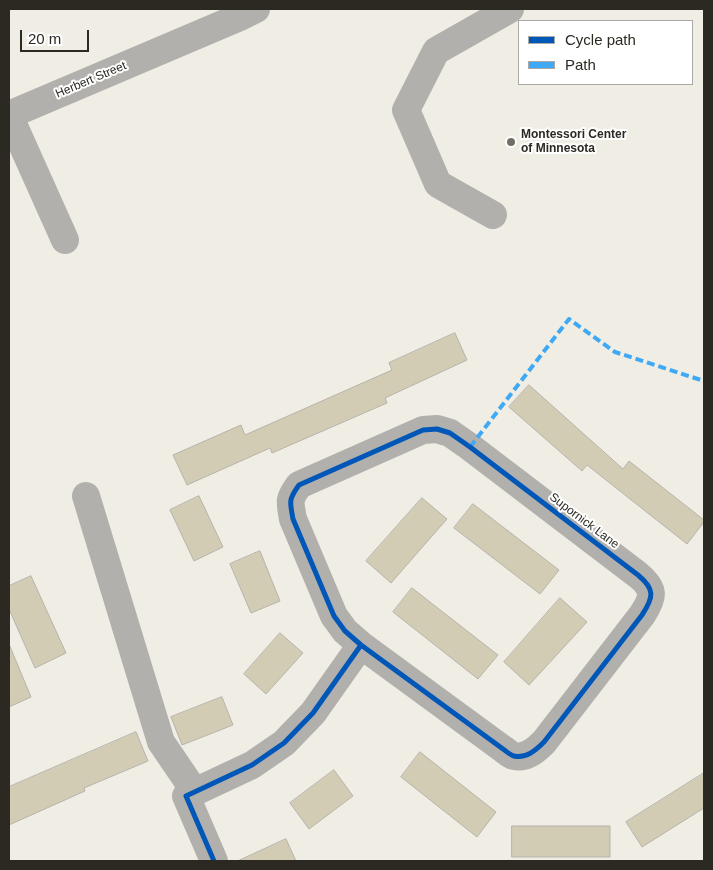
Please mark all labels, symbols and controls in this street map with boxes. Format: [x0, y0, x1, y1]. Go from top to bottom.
scale bar [22, 20, 91, 52]
legend [518, 20, 693, 85]
text: 20 m [28, 30, 61, 47]
text: Cycle path [565, 31, 636, 48]
text: Path [565, 56, 596, 73]
street label: Herbert Street [54, 59, 128, 101]
place label: Montessori Center of Minnesota [521, 128, 626, 156]
marker: Montessori Center of Minnesota [505, 136, 517, 148]
street label: Supornick Lane [546, 490, 622, 552]

